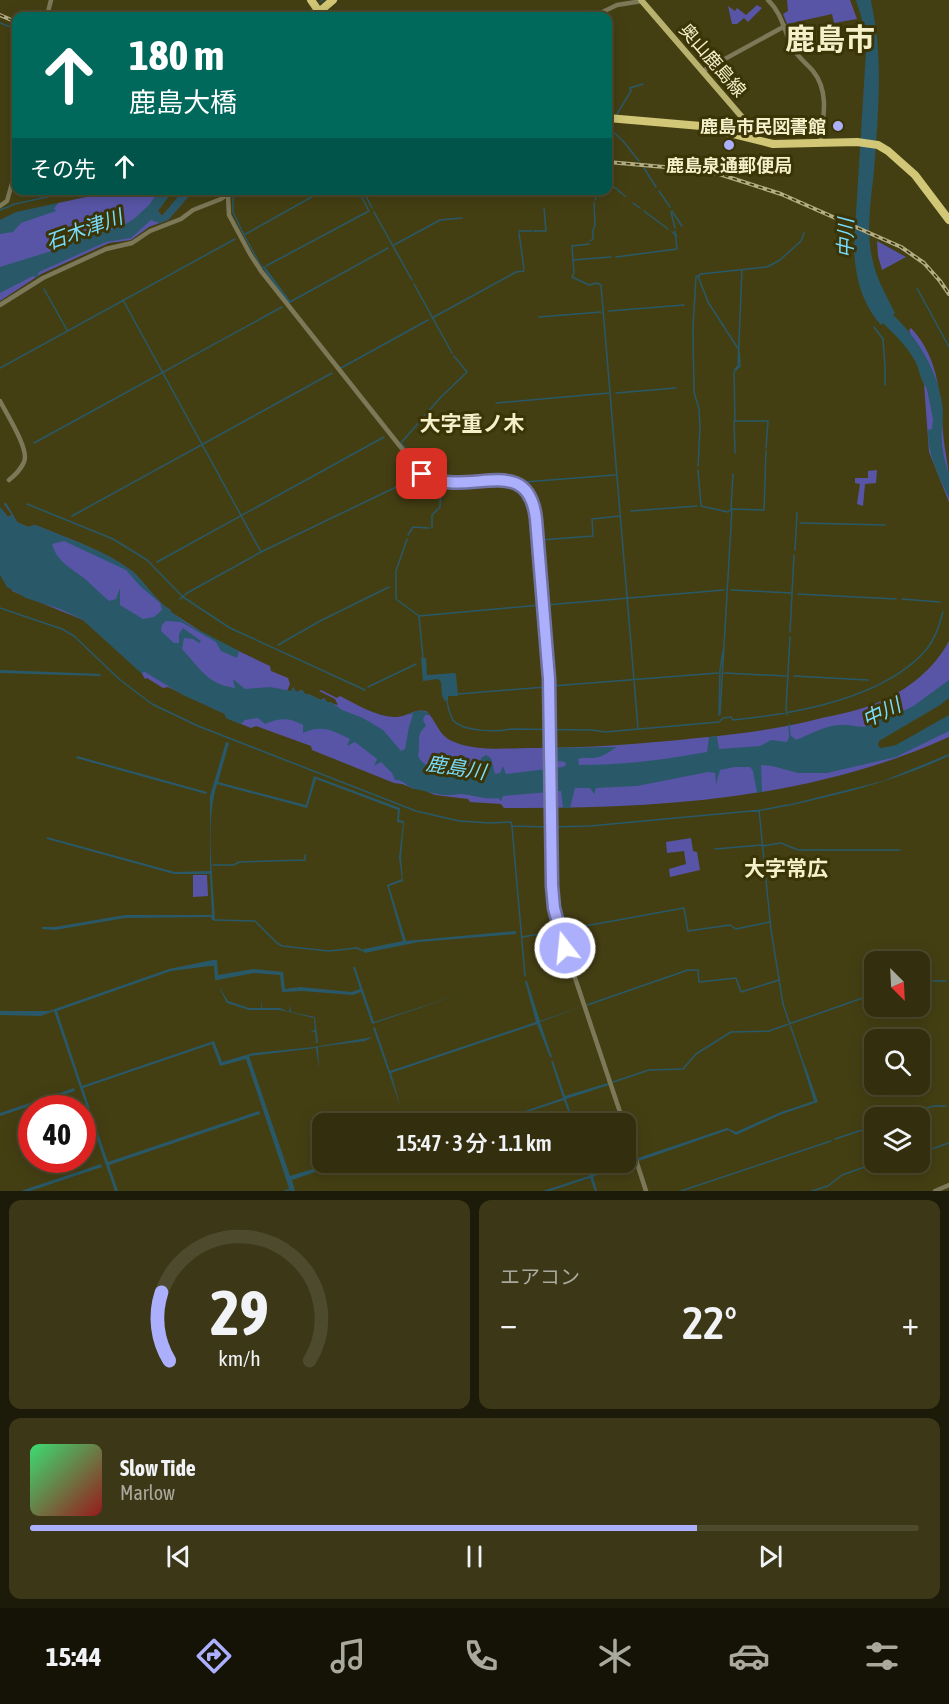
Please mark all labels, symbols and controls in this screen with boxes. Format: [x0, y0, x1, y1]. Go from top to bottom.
street label: 奥山鹿島線 [676, 19, 750, 101]
district label: 鹿島市 [785, 22, 875, 56]
text: 180 m [129, 31, 224, 79]
icon: ahead [30, 36, 108, 114]
text: 鹿島大橋 [129, 87, 237, 118]
place label: 鹿島市民図書館 [700, 116, 826, 137]
marker: 鹿島市民図書館 [831, 119, 845, 133]
marker: 鹿島泉通郵便局 [722, 138, 736, 152]
icon: ahead [108, 150, 141, 183]
place label: 鹿島泉通郵便局 [666, 155, 792, 176]
text: その先 [30, 156, 96, 182]
water label: 石木津川 [42, 204, 127, 253]
water label: 中川 [833, 216, 857, 258]
district label: 大字重ノ木 [420, 411, 525, 435]
pin [396, 448, 447, 499]
icon: arrive [405, 457, 438, 490]
water label: 中川 [858, 692, 906, 731]
water label: 鹿島川 [425, 751, 489, 783]
district label: 大字常広 [744, 856, 828, 880]
position arrow [533, 916, 597, 980]
north arrow [864, 951, 930, 1017]
map controls [864, 951, 930, 1173]
button: search [864, 1029, 930, 1095]
speed limit sign: 40 [18, 1095, 96, 1173]
button: layers [864, 1107, 930, 1173]
text: 15:47 · 3 分 · 1.1 km [396, 1130, 552, 1156]
text: エアコン [500, 1265, 580, 1288]
text: 29 [210, 1277, 269, 1348]
text: 22° [682, 1297, 737, 1349]
text: − [500, 1304, 517, 1342]
text: + [902, 1304, 919, 1342]
text: km/h [218, 1347, 261, 1372]
text: Slow Tide [120, 1455, 196, 1481]
text: Marlow [120, 1481, 175, 1504]
icon: previous [162, 1540, 195, 1573]
icon: pause [458, 1540, 491, 1573]
icon: next [754, 1540, 787, 1573]
icon: directions [193, 1635, 235, 1677]
icon: music [327, 1635, 369, 1677]
icon: phone [460, 1635, 502, 1677]
icon: climate [594, 1635, 636, 1677]
icon: car [728, 1635, 770, 1677]
icon: filters [861, 1635, 903, 1677]
text: 15:44 [46, 1641, 101, 1672]

